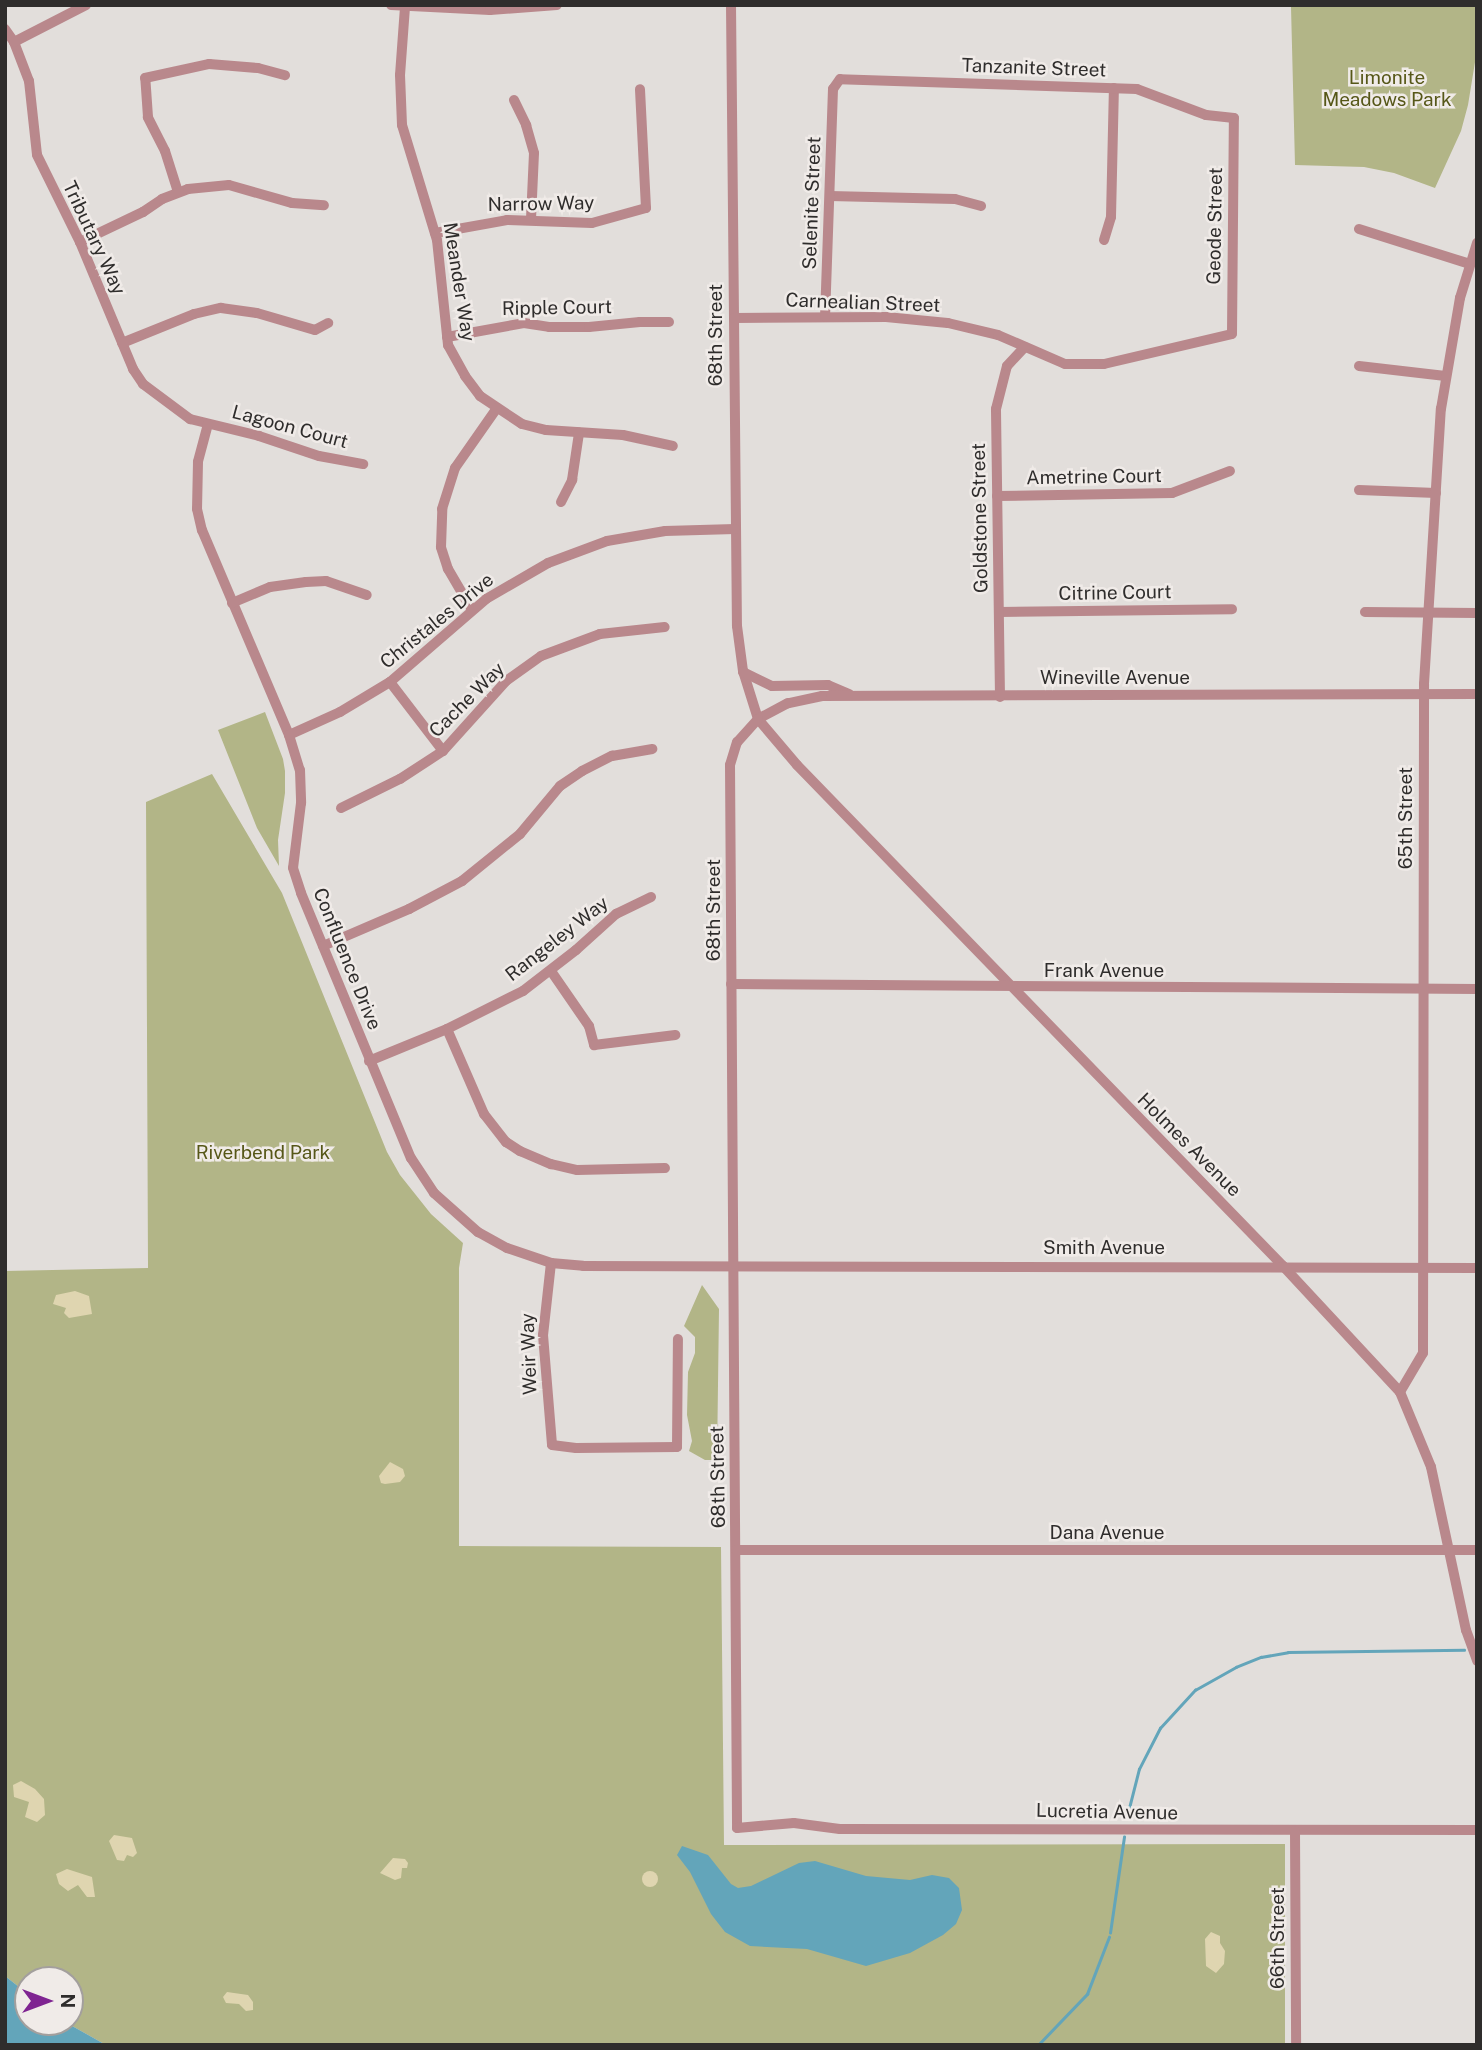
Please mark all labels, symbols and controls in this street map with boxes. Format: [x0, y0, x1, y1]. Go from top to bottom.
street label: Tanzanite Street [961, 54, 1107, 82]
park label: Limonite Meadows Park [1322, 67, 1452, 111]
street label: Selenite Street [798, 136, 826, 270]
street label: Geode Street [1203, 167, 1227, 285]
street label: Tributary Way [58, 177, 130, 299]
street label: Narrow Way [487, 192, 595, 216]
street label: Meander Way [438, 221, 480, 343]
street label: 68th Street [705, 284, 727, 386]
street label: Carnealian Street [785, 289, 941, 317]
street label: Ripple Court [502, 296, 612, 320]
street label: Lagoon Court [229, 401, 351, 453]
street label: Goldstone Street [967, 443, 993, 593]
street label: Ametrine Court [1026, 464, 1162, 490]
street label: Christales Drive [376, 568, 498, 674]
street label: Citrine Court [1058, 581, 1172, 605]
street label: Cache Way [424, 657, 510, 743]
street label: Wineville Avenue [1040, 667, 1190, 689]
street label: 65th Street [1395, 767, 1417, 869]
street label: 68th Street [703, 859, 725, 961]
street label: Confluence Drive [308, 885, 386, 1033]
street label: Rangeley Way [501, 892, 613, 986]
street label: Frank Avenue [1044, 960, 1164, 982]
street label: Holmes Avenue [1132, 1088, 1246, 1202]
park label: Riverbend Park [196, 1142, 330, 1164]
street label: Smith Avenue [1043, 1237, 1165, 1259]
street label: Weir Way [516, 1312, 542, 1396]
street label: 68th Street [706, 1426, 730, 1528]
street label: Dana Avenue [1050, 1522, 1164, 1544]
street label: Lucretia Avenue [1036, 1799, 1178, 1825]
street label: 66th Street [1267, 1887, 1289, 1989]
north arrow [14, 1966, 84, 2036]
text: N [57, 1994, 79, 2008]

